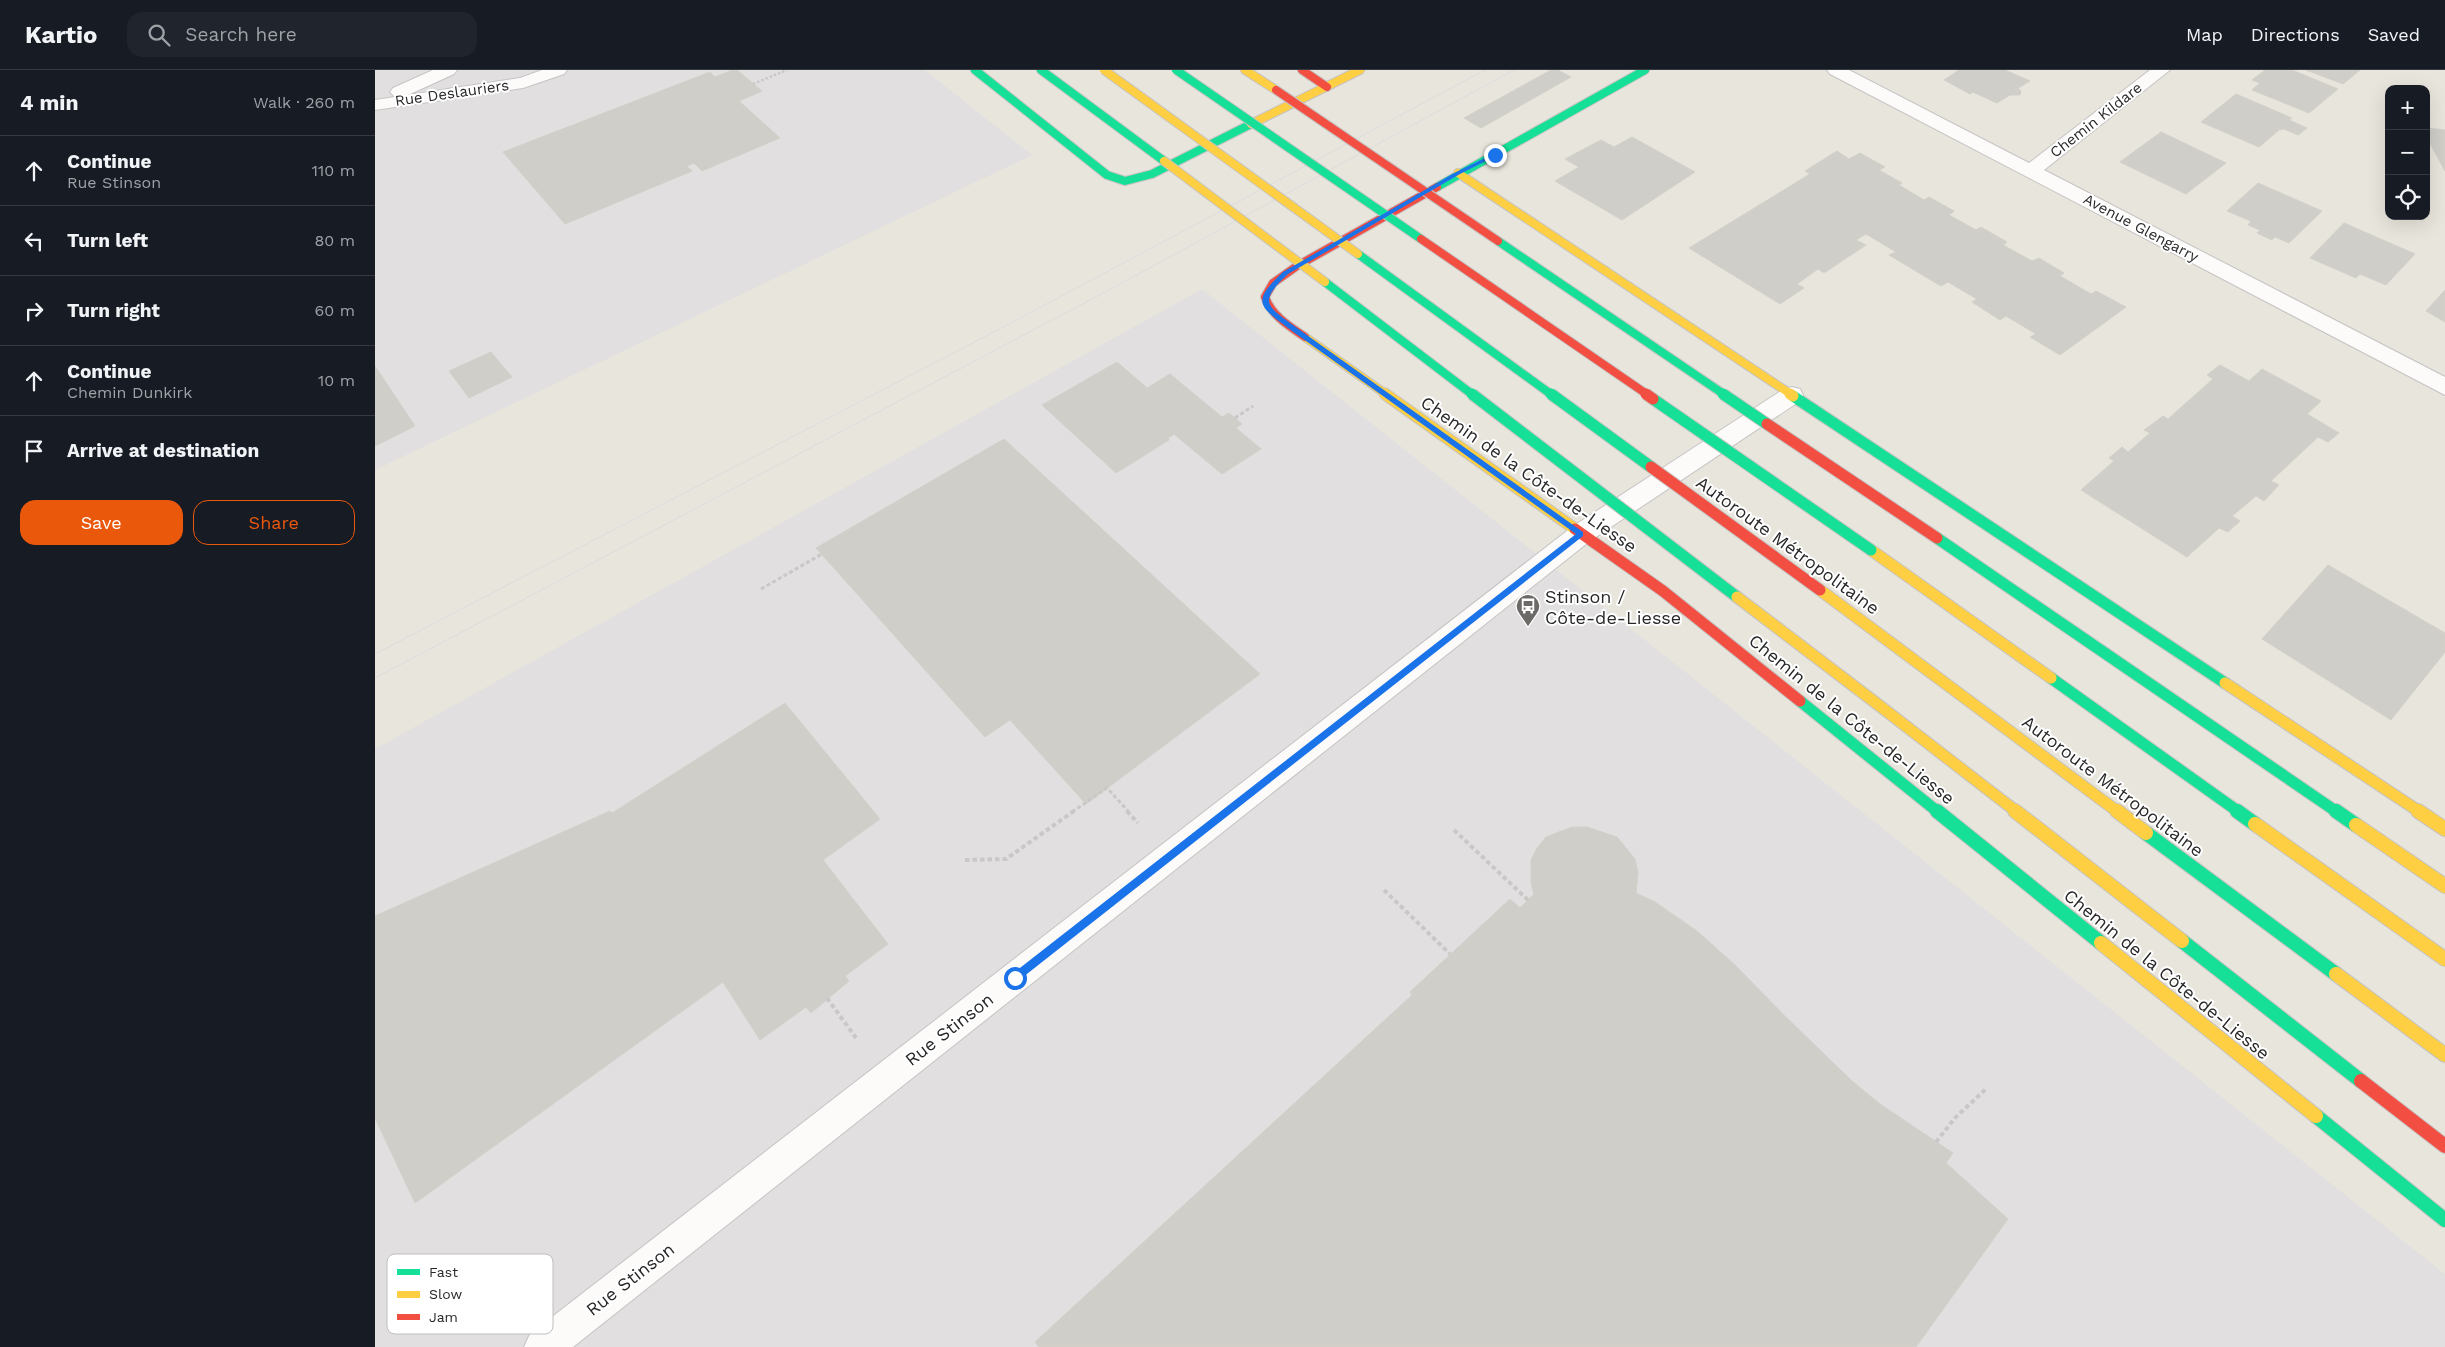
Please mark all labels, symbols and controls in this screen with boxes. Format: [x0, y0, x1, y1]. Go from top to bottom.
search box [127, 12, 477, 57]
text: Kartio [25, 21, 97, 49]
icon: search [145, 21, 173, 49]
text: Search here [185, 23, 297, 46]
text: Map [2186, 24, 2223, 45]
text: Directions [2251, 24, 2340, 45]
text: Saved [2368, 24, 2420, 45]
street label: Rue Deslauriers [394, 76, 510, 110]
street label: Chemin Kildare [2046, 78, 2146, 162]
map controls [2385, 85, 2430, 220]
button: + [2385, 85, 2430, 130]
text: 4 min [20, 90, 78, 115]
text: Walk · 260 m [253, 93, 355, 112]
button: − [2385, 130, 2430, 175]
route end [1484, 144, 1507, 167]
text: Continue [67, 150, 151, 173]
icon: ahead [20, 157, 48, 185]
text: 110 m [312, 161, 355, 180]
text: Rue Stinson [67, 173, 161, 192]
button: locate [2385, 175, 2430, 220]
street label: Avenue Glengarry [2080, 190, 2202, 266]
icon: left [20, 227, 48, 255]
text: Turn left [67, 229, 148, 252]
text: 80 m [314, 231, 355, 250]
icon: right [20, 297, 48, 325]
text: Turn right [67, 299, 160, 322]
text: 60 m [315, 301, 355, 320]
text: Continue [67, 360, 151, 383]
icon: ahead [20, 367, 48, 395]
text: 10 m [318, 371, 355, 390]
text: Chemin Dunkirk [67, 383, 192, 402]
street label: Chemin de la Côte-de-Liesse [1417, 391, 1641, 557]
icon: arrive [20, 437, 48, 465]
text: Arrive at destination [67, 439, 259, 462]
street label: Autoroute Métropolitaine [1692, 471, 1884, 619]
button: Save [20, 500, 183, 545]
button: Share [193, 500, 355, 545]
place label: Stinson / Côte-de-Liesse [1545, 586, 1681, 628]
bus stop icon: Stinson / Côte-de-Liesse [1515, 593, 1541, 627]
street label: Chemin de la Côte-de-Liesse [1745, 629, 1959, 809]
street label: Autoroute Métropolitaine [2018, 711, 2208, 861]
street label: Chemin de la Côte-de-Liesse [2060, 884, 2274, 1064]
route start [1004, 967, 1027, 990]
street label: Rue Stinson [901, 988, 997, 1070]
street label: Rue Stinson [582, 1238, 678, 1320]
legend [387, 1254, 553, 1334]
text: Fast [429, 1264, 458, 1280]
text: Slow [429, 1286, 462, 1302]
text: Jam [429, 1309, 458, 1325]

